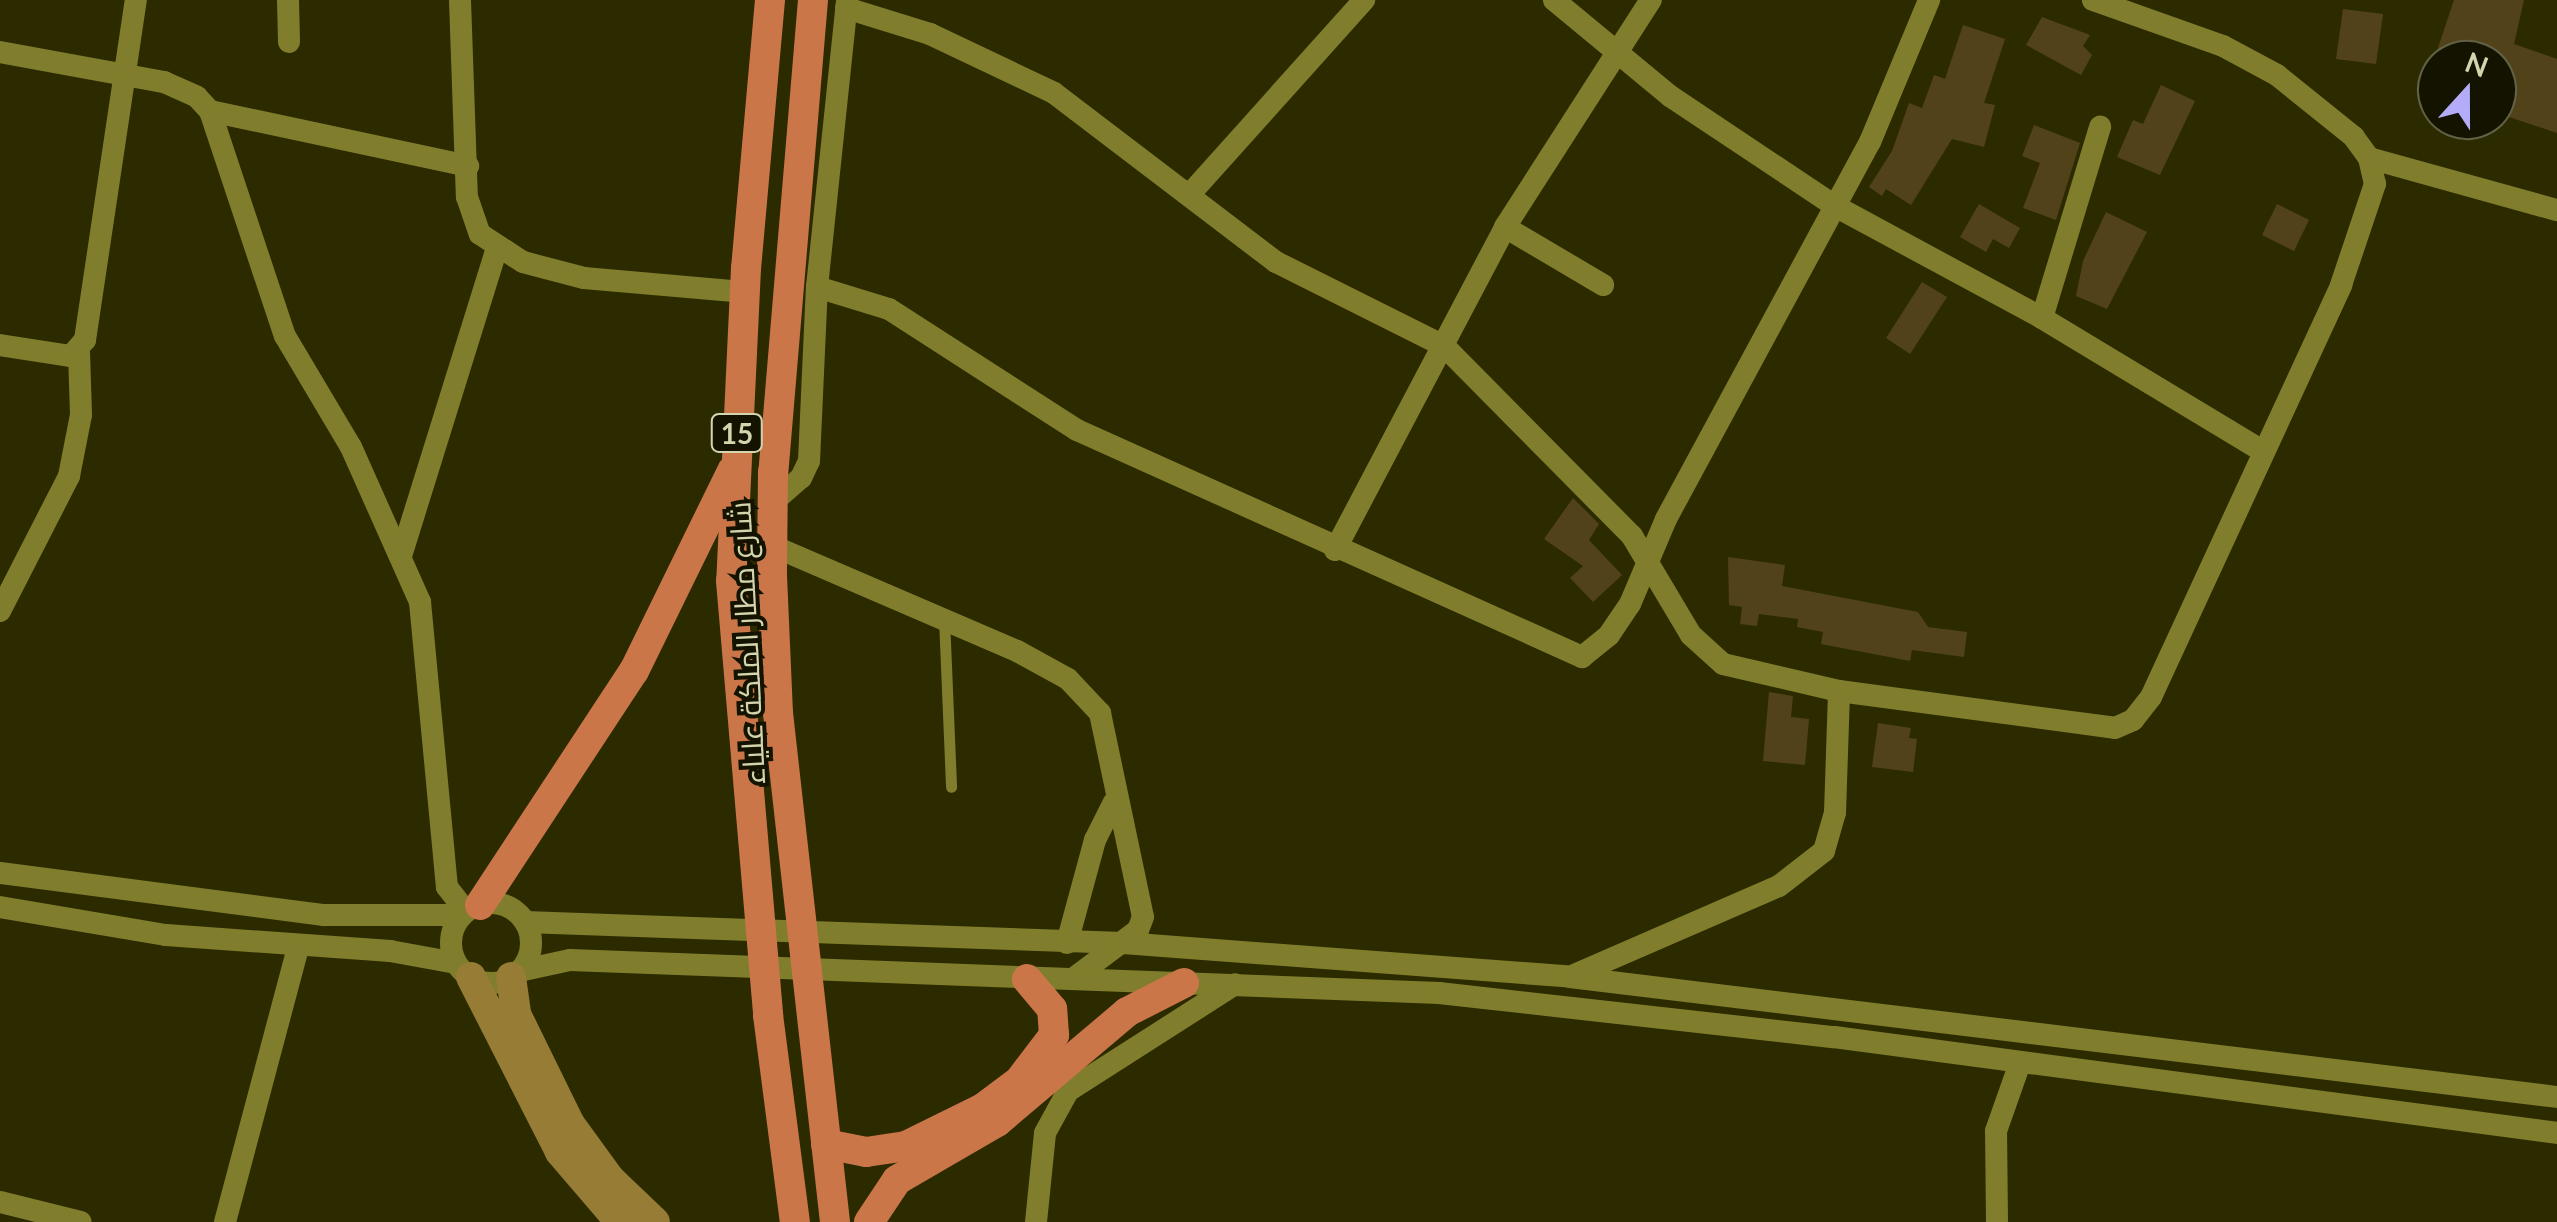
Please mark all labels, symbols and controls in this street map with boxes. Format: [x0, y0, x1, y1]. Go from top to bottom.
north arrow [2417, 40, 2517, 140]
text: N [2461, 44, 2493, 84]
road number: 15 [710, 410, 764, 456]
street label: شارع مطار الملكة علياء [721, 501, 771, 785]

